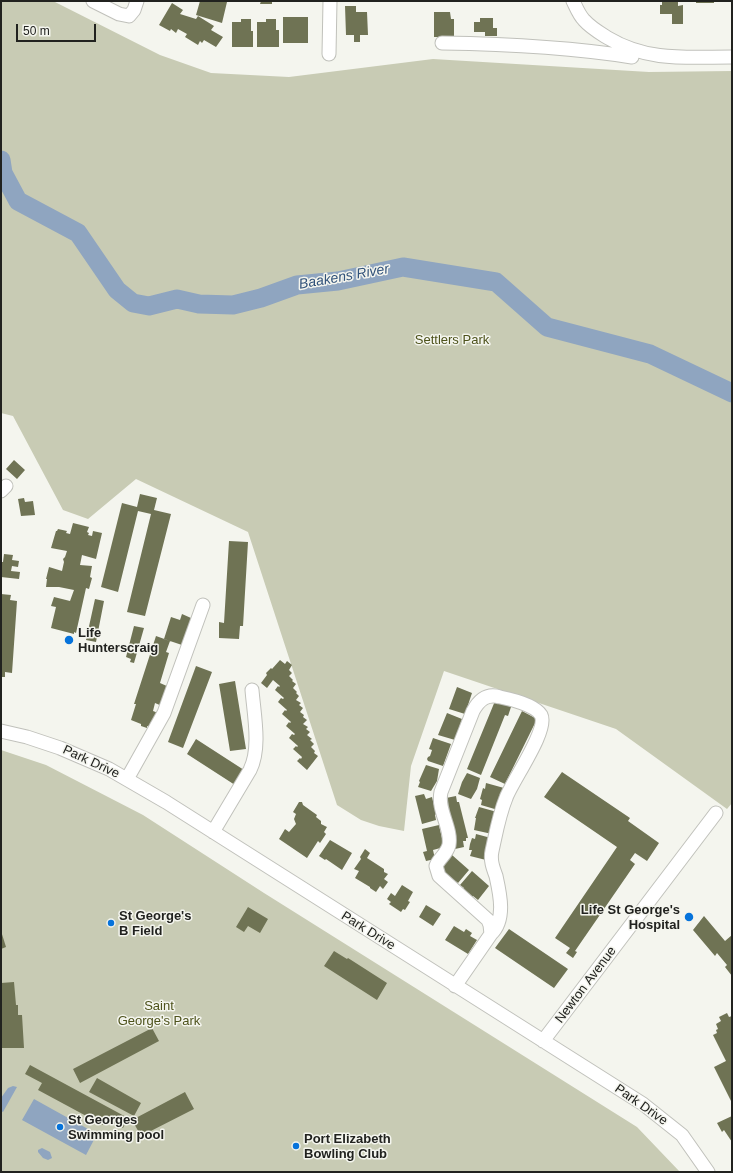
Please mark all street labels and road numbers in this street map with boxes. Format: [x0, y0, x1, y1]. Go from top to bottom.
street label: Park Drive [60, 742, 122, 782]
street label: Park Drive [338, 908, 398, 954]
street label: Newton Avenue [552, 944, 620, 1026]
street label: Park Drive [612, 1081, 670, 1129]

